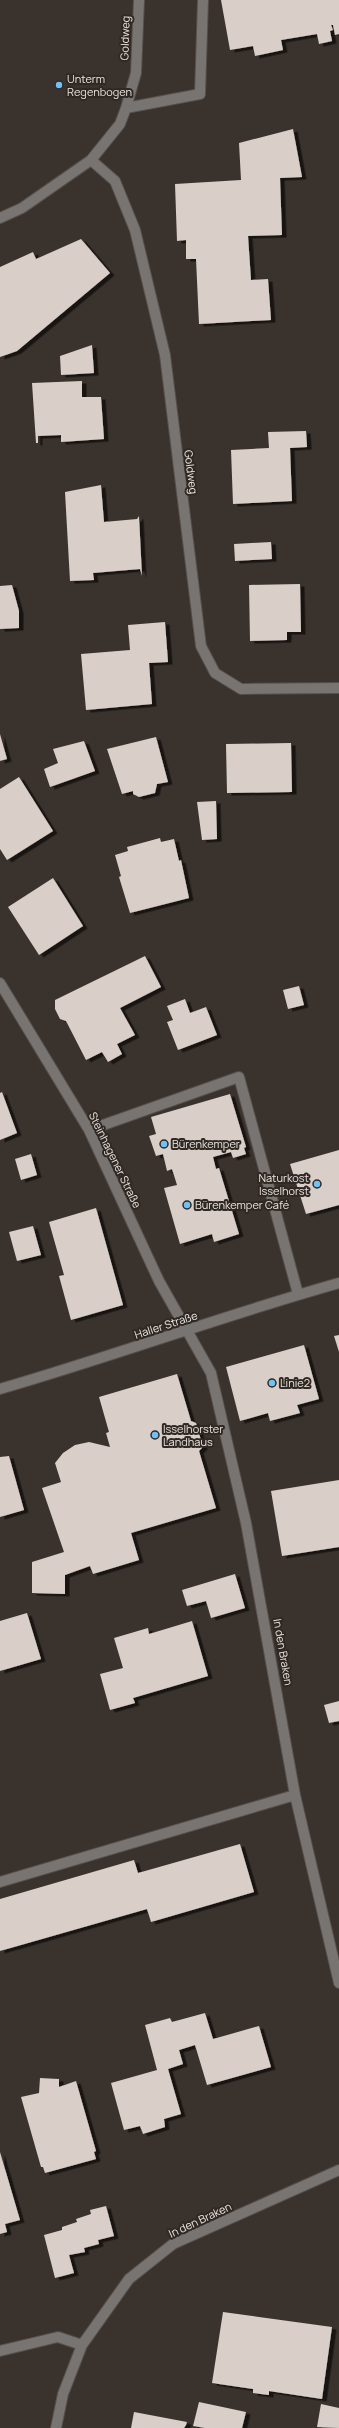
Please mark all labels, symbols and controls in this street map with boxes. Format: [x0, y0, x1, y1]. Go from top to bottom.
street label: Goldweg [116, 15, 133, 60]
place label: Unterm Regenbogen [67, 71, 132, 99]
marker: Unterm Regenbogen [54, 80, 64, 90]
street label: Goldweg [181, 449, 202, 495]
street label: Steinhagener Straße [86, 1109, 145, 1211]
place label: Bürenkemper [172, 1136, 240, 1151]
marker: Bürenkemper [159, 1139, 169, 1149]
place label: Naturkost Isselhorst [258, 1170, 309, 1198]
marker: Naturkost Isselhorst [312, 1179, 322, 1189]
place label: Bürenkemper Café [195, 1197, 290, 1212]
marker: Bürenkemper Café [182, 1200, 192, 1210]
street label: Haller Straße [132, 1307, 200, 1342]
place label: Linie2 [280, 1375, 310, 1390]
marker: Linie2 [267, 1378, 277, 1388]
place label: Isselhorster Landhaus [163, 1421, 223, 1449]
marker: Isselhorster Landhaus [150, 1430, 160, 1440]
street label: In den Braken [270, 1617, 297, 1686]
street label: In den Braken [166, 2198, 234, 2241]

